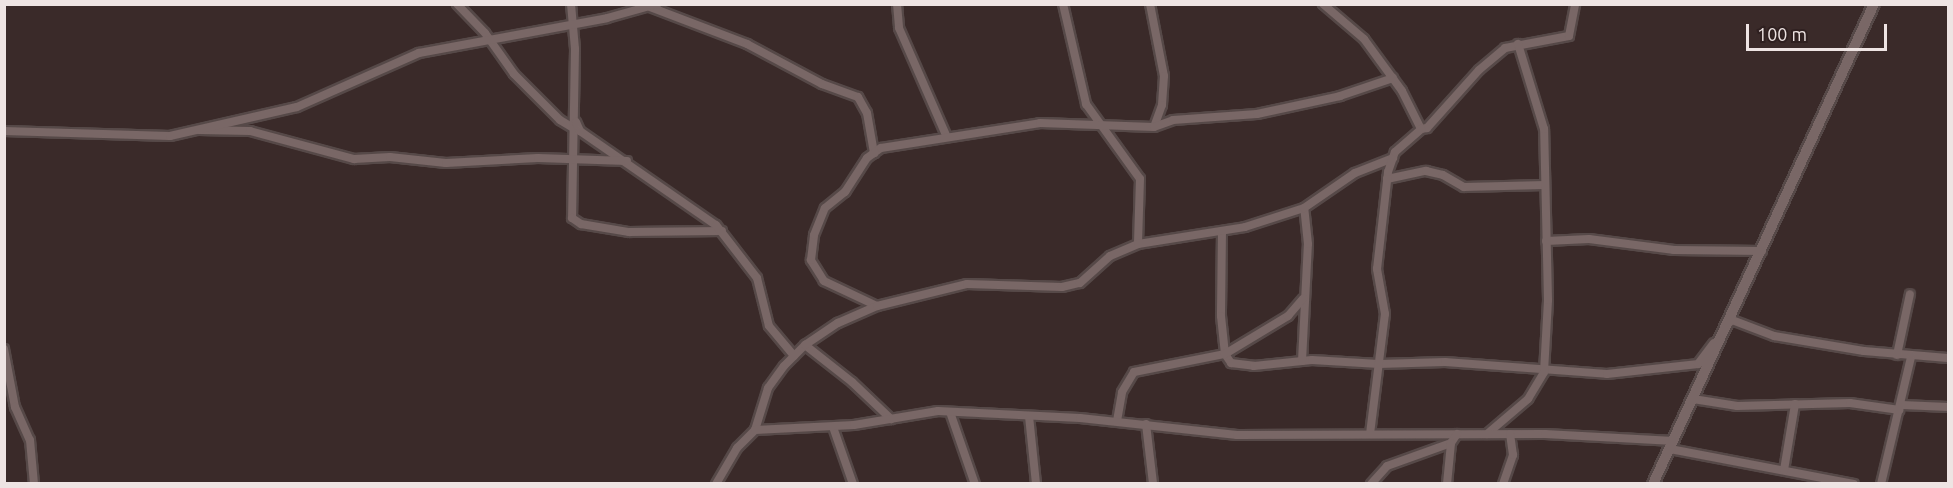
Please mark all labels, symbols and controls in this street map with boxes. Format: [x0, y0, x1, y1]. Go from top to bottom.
scale bar [1749, 12, 1890, 50]
text: 100 m [1757, 24, 1807, 44]

